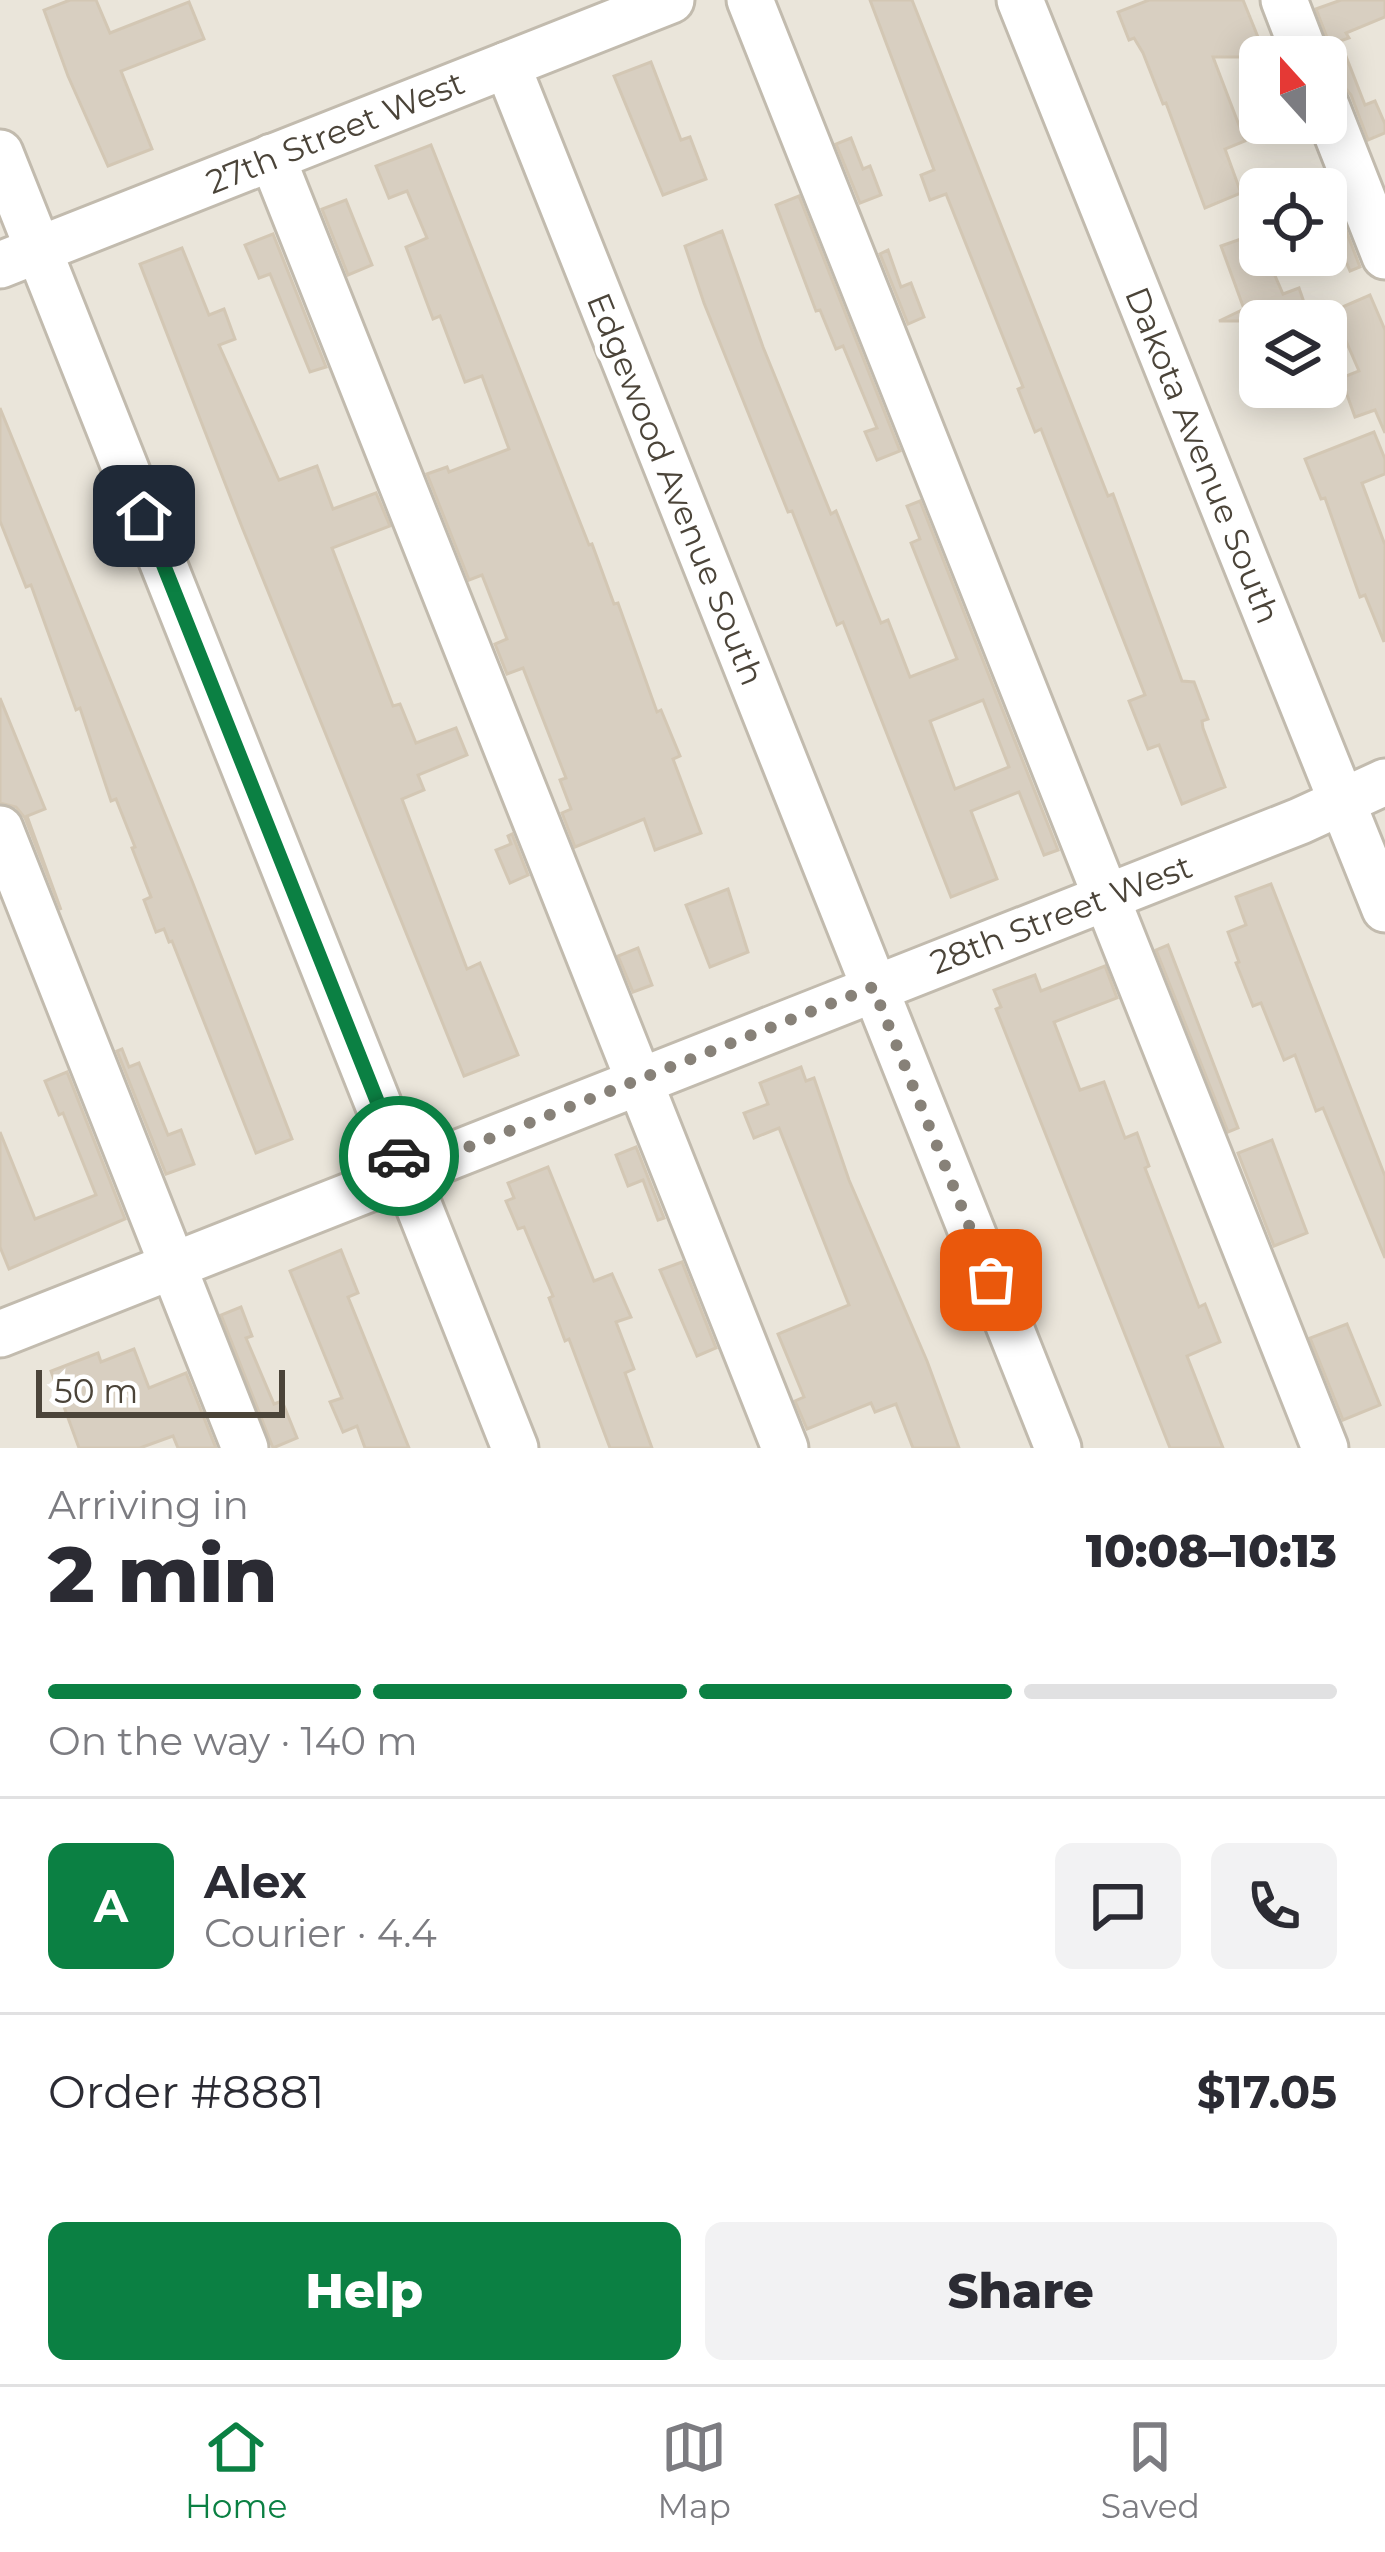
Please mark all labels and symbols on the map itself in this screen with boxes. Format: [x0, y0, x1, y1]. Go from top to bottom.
north arrow [1239, 36, 1347, 144]
street label: 27th Street West [200, 62, 470, 202]
street label: Dakota Avenue South [1117, 281, 1289, 629]
street label: Edgewood Avenue South [579, 287, 773, 691]
pin [93, 465, 195, 567]
street label: 28th Street West [925, 846, 1197, 982]
courier [339, 1096, 459, 1216]
pin [940, 1229, 1042, 1331]
scale bar [36, 1364, 285, 1417]

